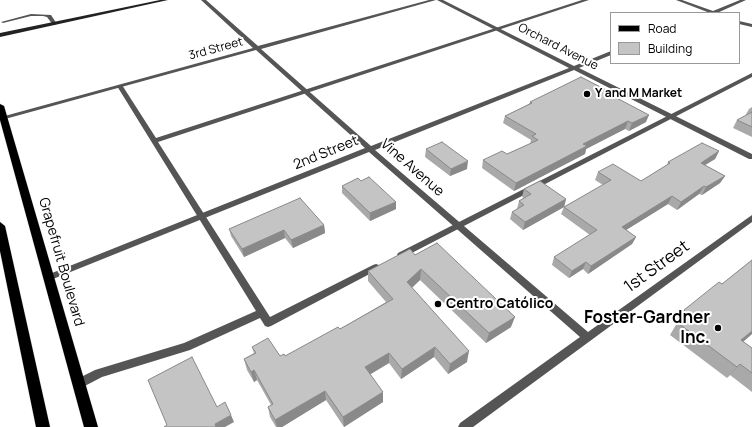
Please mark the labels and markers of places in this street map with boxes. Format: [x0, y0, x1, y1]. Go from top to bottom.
place label: Y and M Market [595, 87, 682, 101]
marker: Y and M Market [582, 89, 592, 99]
place label: Centro Católico [446, 296, 553, 312]
marker: Centro Católico [433, 299, 443, 309]
place label: Foster-Gardner Inc. [584, 308, 710, 348]
marker: Foster-Gardner Inc. [713, 323, 723, 333]

